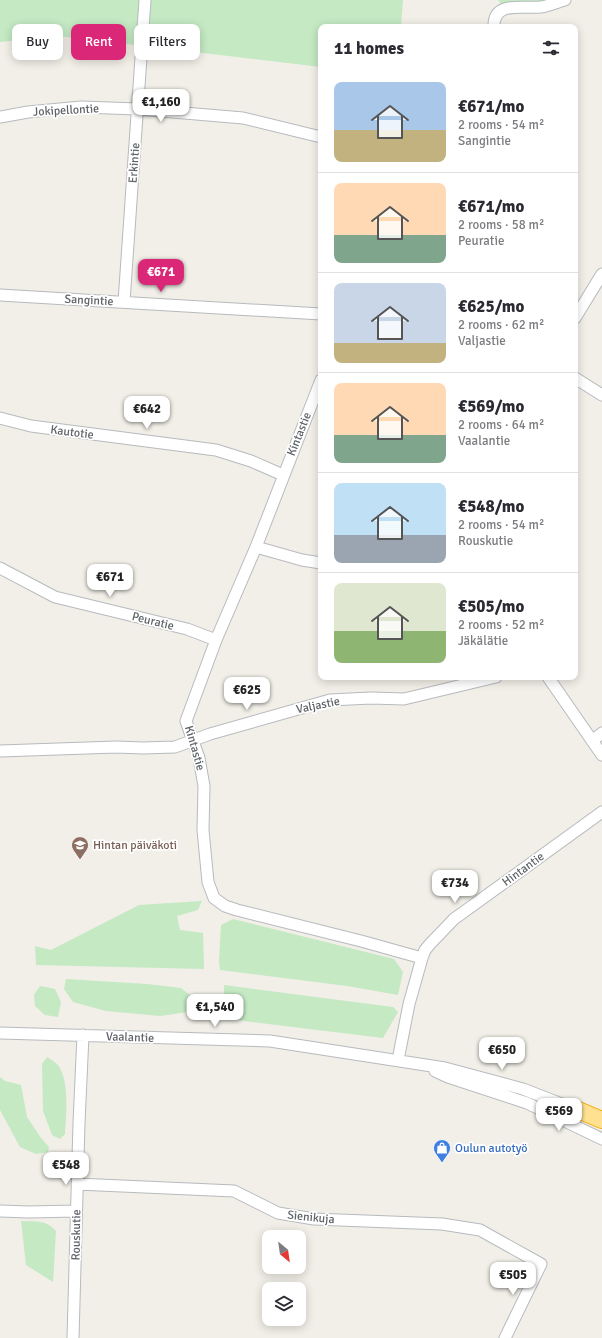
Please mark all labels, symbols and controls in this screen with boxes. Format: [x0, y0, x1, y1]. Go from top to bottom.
chip: Buy [12, 24, 63, 60]
chip: Rent [71, 24, 126, 60]
chip: Filters [134, 24, 200, 60]
icon: filters [540, 37, 562, 59]
text: 11 homes [334, 38, 404, 59]
pin: €1,160 [128, 89, 194, 123]
text: €1,160 [142, 94, 180, 110]
text: €671/mo [458, 96, 524, 117]
icon: home [366, 98, 414, 146]
street label: Jokipellontie [33, 101, 100, 120]
text: 2 rooms · 54 m² [458, 117, 544, 133]
text: Sangintie [458, 133, 511, 149]
street label: Erkintie [126, 142, 143, 184]
text: €671/mo [458, 196, 524, 217]
icon: home [366, 199, 414, 247]
text: 2 rooms · 58 m² [458, 217, 544, 233]
text: Peuratie [458, 233, 504, 249]
pin: €671 [137, 259, 185, 293]
text: €671 [147, 264, 175, 280]
street label: Sangintie [64, 292, 114, 309]
text: €625/mo [458, 296, 524, 317]
icon: home [366, 299, 414, 347]
text: 2 rooms · 62 m² [458, 317, 544, 333]
text: Valjastie [458, 333, 506, 349]
pin: €642 [123, 396, 171, 430]
text: €569/mo [458, 396, 524, 417]
icon: home [366, 399, 414, 447]
text: €642 [133, 401, 161, 417]
street label: Kintastie [284, 410, 315, 458]
text: 2 rooms · 64 m² [458, 417, 544, 433]
street label: Kautotie [49, 422, 94, 443]
text: Vaalantie [458, 433, 510, 449]
text: €548/mo [458, 496, 524, 517]
icon: home [366, 499, 414, 547]
text: 2 rooms · 54 m² [458, 517, 544, 533]
text: Rouskutie [458, 533, 513, 549]
pin: €671 [86, 564, 134, 598]
text: €671 [96, 569, 124, 585]
text: €505/mo [458, 596, 524, 617]
icon: home [366, 599, 414, 647]
street label: Peuratie [130, 609, 176, 634]
text: 2 rooms · 52 m² [458, 617, 544, 633]
text: Jäkälätie [458, 633, 508, 649]
pin: €625 [223, 677, 271, 711]
text: €625 [233, 682, 261, 698]
street label: Valjastie [295, 694, 341, 717]
street label: Kintastie [181, 724, 208, 772]
school or university icon: Hintan päiväkoti [70, 835, 90, 860]
place label: Hintan päiväkoti [93, 838, 177, 853]
street label: Hintantie [499, 849, 547, 890]
pin: €734 [431, 870, 479, 904]
text: €734 [441, 875, 469, 891]
pin: €1,540 [182, 994, 248, 1028]
text: €1,540 [196, 999, 234, 1015]
street label: Vaalantie [106, 1029, 154, 1046]
pin: €650 [478, 1037, 526, 1071]
text: €650 [488, 1042, 516, 1058]
pin: €569 [535, 1098, 583, 1132]
text: €569 [545, 1103, 573, 1119]
shop icon: Oulun autotyö [432, 1138, 452, 1163]
place label: Oulun autotyö [455, 1141, 527, 1156]
pin: €548 [42, 1152, 90, 1186]
text: €548 [52, 1157, 80, 1173]
street label: Sienikuja [287, 1208, 335, 1227]
street label: Rouskutie [69, 1209, 84, 1261]
north arrow [262, 1230, 306, 1274]
map controls [262, 1230, 306, 1326]
pin: €505 [489, 1262, 537, 1296]
text: €505 [499, 1267, 527, 1283]
button: layers [262, 1282, 306, 1326]

